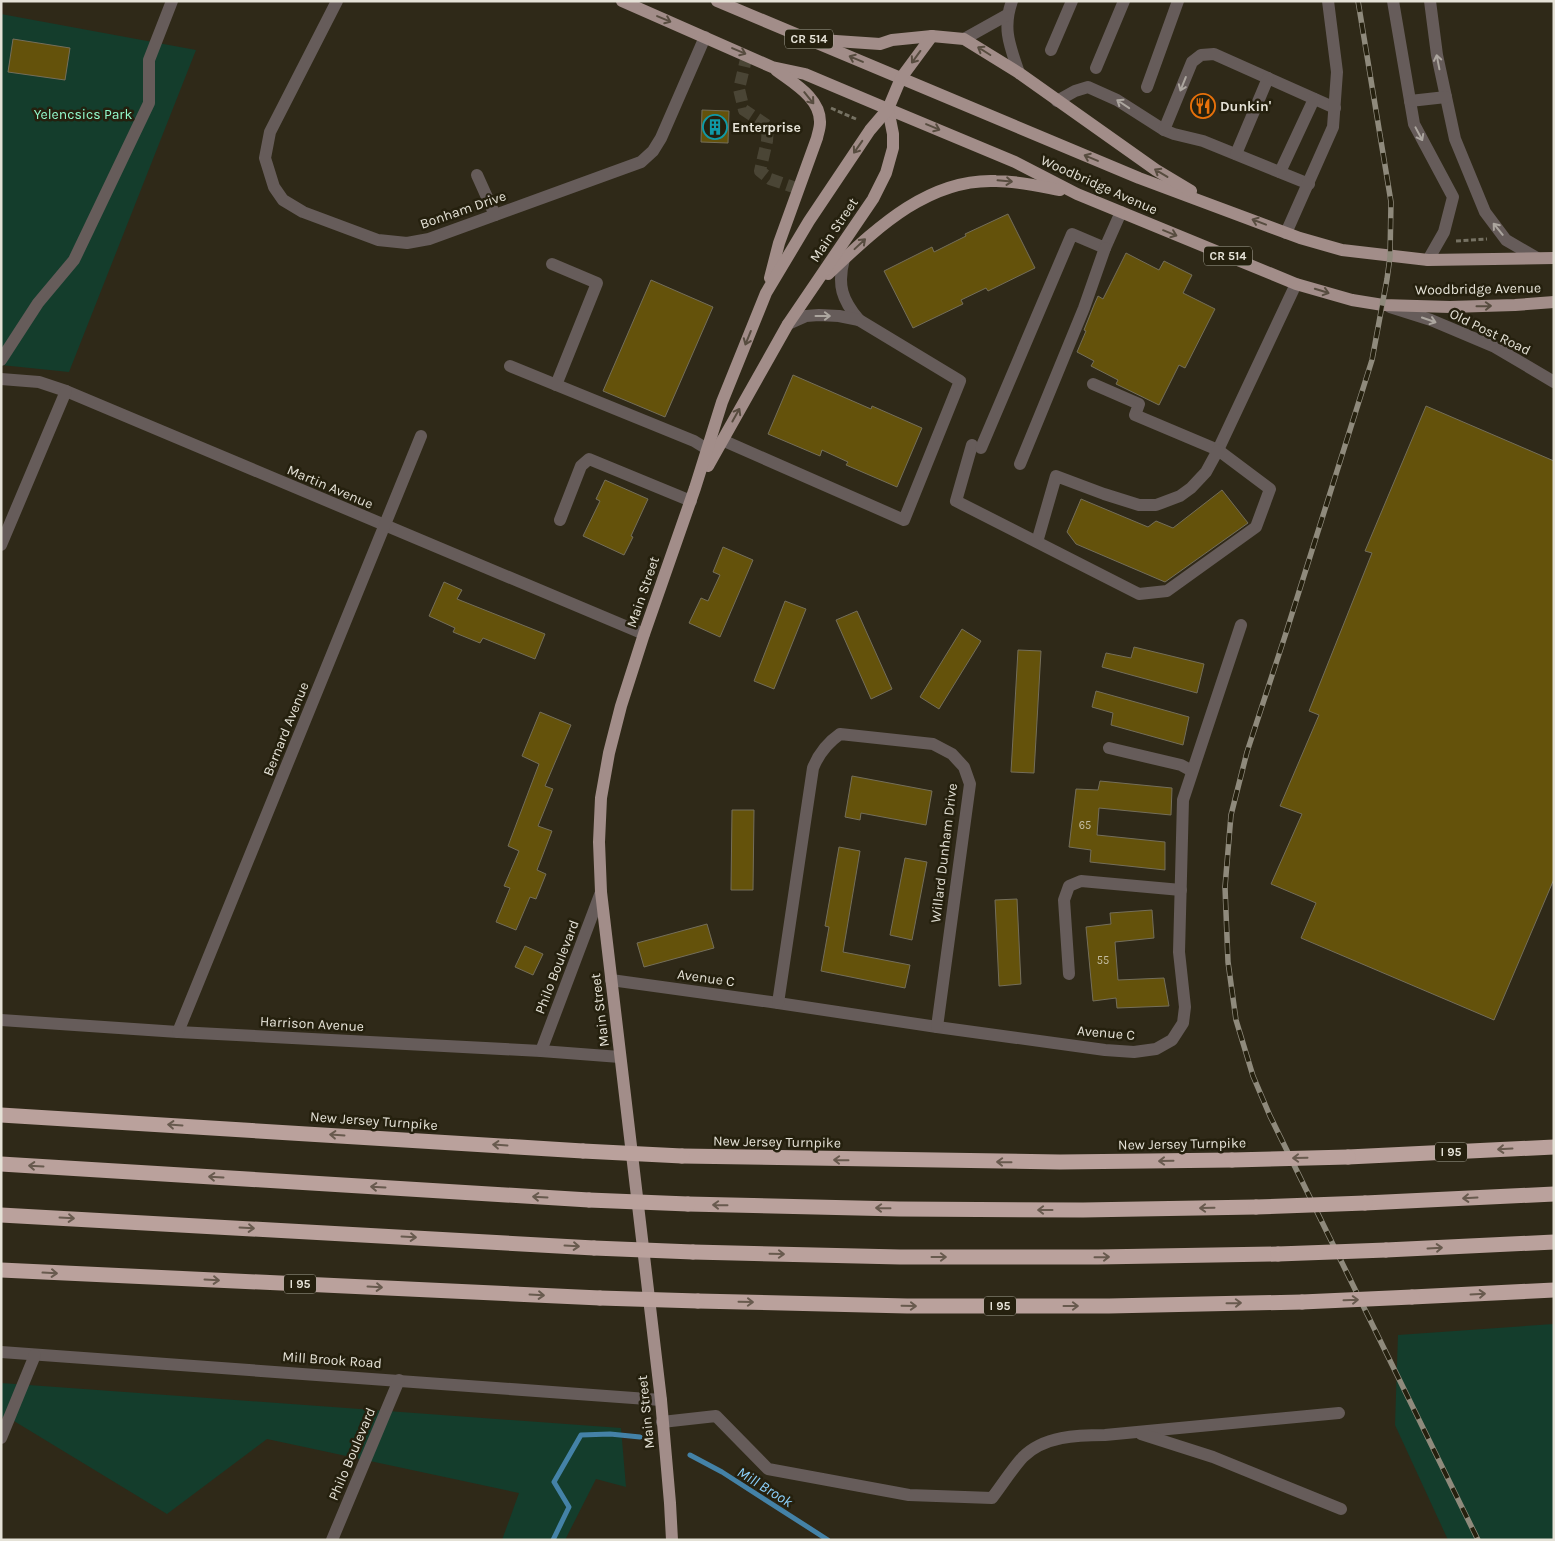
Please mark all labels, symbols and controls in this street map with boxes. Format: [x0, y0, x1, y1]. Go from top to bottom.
one-way arrow [656, 15, 671, 25]
road number: CR 514 [785, 30, 833, 48]
one-way arrow [977, 46, 991, 57]
one-way arrow [731, 47, 746, 57]
one-way arrow [911, 50, 921, 64]
one-way arrow [849, 54, 864, 63]
one-way arrow [1433, 54, 1443, 70]
one-way arrow [1178, 76, 1187, 91]
one-way arrow [804, 91, 815, 104]
restaurant icon: Dunkin' [1190, 93, 1216, 119]
place label: Dunkin' [1220, 98, 1272, 115]
one-way arrow [1116, 99, 1130, 110]
park label: Yelencsics Park [34, 106, 132, 123]
building icon: Enterprise [702, 114, 728, 140]
place label: Enterprise [732, 119, 801, 136]
one-way arrow [925, 123, 940, 133]
one-way arrow [1415, 127, 1425, 141]
one-way arrow [853, 140, 863, 154]
street label: Woodbridge Avenue [1038, 152, 1160, 218]
one-way arrow [1084, 153, 1099, 162]
one-way arrow [1155, 167, 1169, 177]
one-way arrow [996, 177, 1012, 186]
street label: Bonham Drive [418, 187, 508, 233]
street label: Main Street [806, 195, 862, 265]
one-way arrow [1252, 217, 1267, 226]
one-way arrow [1493, 223, 1504, 236]
one-way arrow [1162, 228, 1177, 238]
one-way arrow [854, 238, 867, 250]
road number: CR 514 [1204, 247, 1252, 266]
street label: Woodbridge Avenue [1415, 279, 1541, 299]
one-way arrow [1313, 287, 1329, 297]
one-way arrow [1476, 301, 1492, 311]
street label: Old Post Road [1447, 305, 1533, 359]
one-way arrow [814, 311, 831, 321]
one-way arrow [1421, 316, 1436, 325]
one-way arrow [742, 330, 752, 345]
one-way arrow [732, 408, 741, 423]
street label: Martin Avenue [284, 461, 376, 513]
street label: Main Street [623, 554, 663, 630]
street label: Bernard Avenue [259, 680, 313, 778]
street label: Willard Dunham Drive [927, 782, 961, 924]
house number: 65 [1079, 819, 1091, 832]
street label: Philo Boulevard [531, 918, 583, 1016]
house number: 55 [1097, 954, 1109, 967]
street label: Avenue C [676, 966, 736, 990]
street label: Main Street [587, 972, 613, 1048]
street label: Harrison Avenue [260, 1013, 364, 1035]
street label: Avenue C [1076, 1022, 1136, 1044]
street label: New Jersey Turnpike [310, 1108, 438, 1134]
one-way arrow [167, 1121, 183, 1130]
one-way arrow [330, 1131, 346, 1140]
street label: New Jersey Turnpike [713, 1132, 841, 1152]
street label: New Jersey Turnpike [1118, 1134, 1246, 1154]
one-way arrow [492, 1141, 508, 1150]
road number: I 95 [1435, 1142, 1467, 1162]
one-way arrow [1497, 1145, 1513, 1154]
one-way arrow [1292, 1153, 1308, 1163]
one-way arrow [833, 1155, 849, 1164]
one-way arrow [1158, 1156, 1174, 1166]
one-way arrow [996, 1157, 1012, 1167]
one-way arrow [28, 1162, 44, 1171]
one-way arrow [208, 1173, 224, 1182]
one-way arrow [370, 1182, 386, 1191]
one-way arrow [532, 1192, 548, 1201]
one-way arrow [1462, 1193, 1478, 1203]
one-way arrow [712, 1200, 728, 1209]
one-way arrow [1200, 1203, 1216, 1213]
one-way arrow [875, 1204, 891, 1213]
one-way arrow [1037, 1205, 1054, 1215]
one-way arrow [59, 1214, 75, 1223]
one-way arrow [239, 1224, 255, 1233]
one-way arrow [401, 1233, 417, 1242]
one-way arrow [563, 1242, 579, 1251]
one-way arrow [1426, 1243, 1442, 1252]
one-way arrow [768, 1249, 785, 1259]
one-way arrow [930, 1252, 947, 1262]
one-way arrow [1093, 1252, 1109, 1262]
one-way arrow [42, 1268, 58, 1277]
road number: I 95 [284, 1274, 316, 1294]
one-way arrow [204, 1275, 220, 1285]
one-way arrow [366, 1283, 382, 1292]
one-way arrow [1469, 1289, 1485, 1298]
one-way arrow [528, 1290, 545, 1300]
one-way arrow [1342, 1295, 1358, 1304]
road number: I 95 [984, 1296, 1016, 1315]
one-way arrow [738, 1297, 754, 1307]
one-way arrow [1226, 1298, 1242, 1308]
one-way arrow [900, 1301, 917, 1311]
one-way arrow [1063, 1301, 1079, 1311]
street label: Mill Brook Road [282, 1348, 382, 1372]
street label: Main Street [634, 1374, 658, 1450]
street label: Philo Boulevard [325, 1405, 379, 1503]
water label: Mill Brook [734, 1463, 796, 1511]

